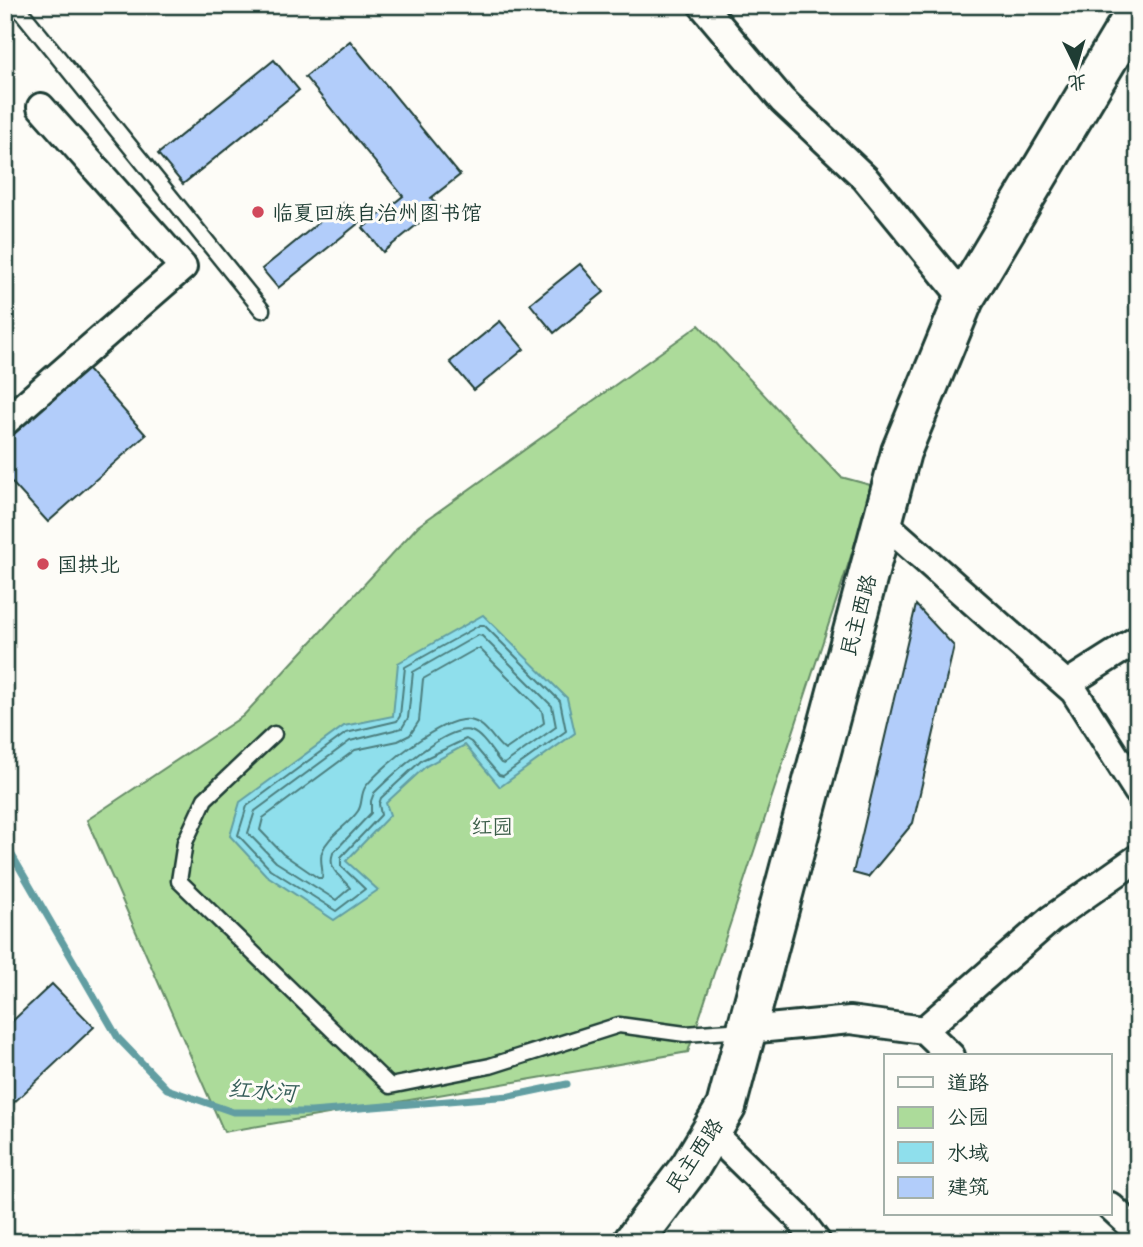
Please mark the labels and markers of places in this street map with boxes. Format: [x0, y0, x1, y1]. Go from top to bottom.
place label: 临夏回族自治州图书馆 [272, 198, 482, 227]
marker: 临夏回族自治州图书馆 [250, 204, 266, 220]
place label: 国拱北 [57, 550, 120, 579]
marker: 国拱北 [35, 556, 51, 572]

